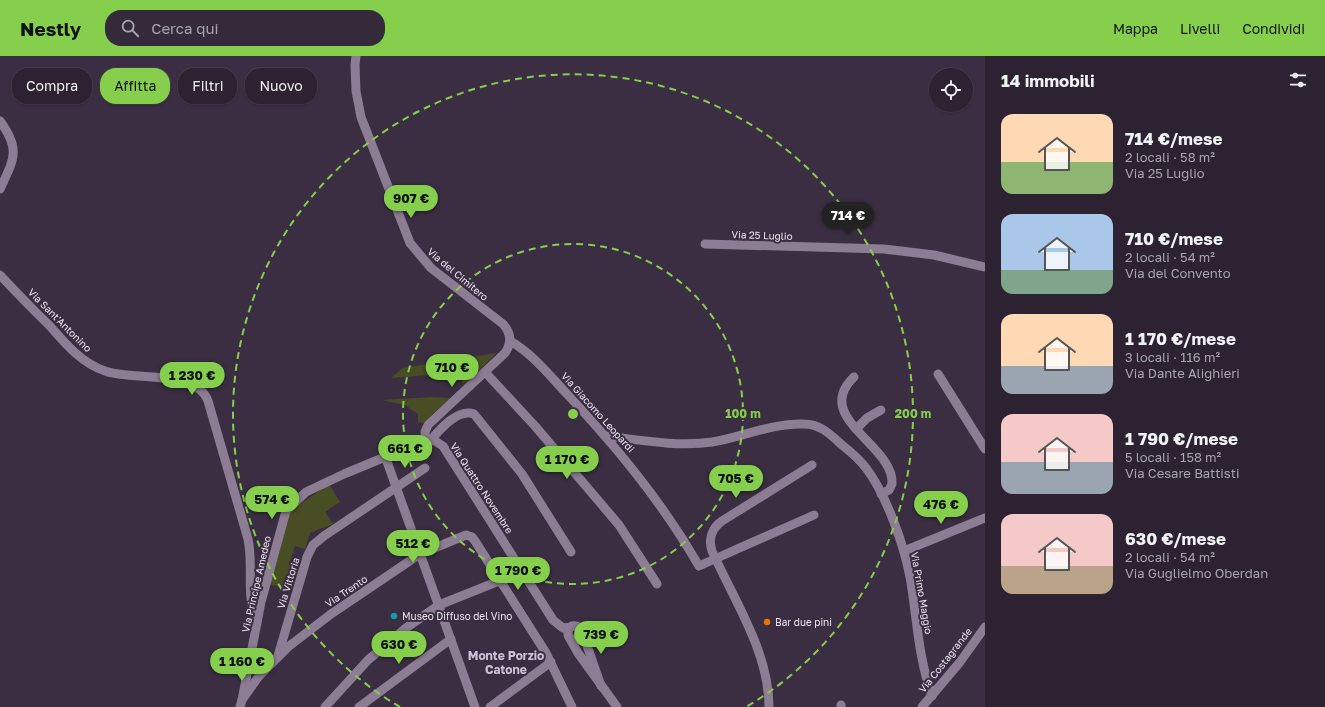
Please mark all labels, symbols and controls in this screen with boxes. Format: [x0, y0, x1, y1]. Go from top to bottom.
search box [105, 10, 385, 46]
text: Nestly [20, 17, 81, 40]
icon: search [119, 17, 141, 39]
text: Cerca qui [151, 19, 219, 37]
text: Mappa [1113, 20, 1158, 37]
text: Livelli [1180, 20, 1220, 37]
text: Condividi [1242, 20, 1305, 37]
chip: Compra [12, 68, 92, 104]
chip: Affitta [100, 68, 170, 104]
chip: Filtri [178, 68, 237, 104]
chip: Nuovo [245, 68, 317, 104]
map controls [929, 68, 973, 112]
button: locate [929, 68, 973, 112]
icon: filters [1287, 69, 1309, 91]
text: 14 immobili [1001, 70, 1095, 91]
text: 714 €/mese [1125, 128, 1223, 149]
icon: home [1033, 130, 1081, 178]
text: 2 locali · 58 m² [1125, 149, 1215, 165]
text: Via 25 Luglio [1125, 165, 1205, 181]
pin: 907 € [383, 185, 439, 219]
text: 907 € [393, 190, 429, 206]
pin: 714 € [820, 202, 876, 236]
text: 714 € [831, 207, 865, 223]
street label: Via 25 Luglio [731, 228, 793, 242]
text: 710 €/mese [1125, 228, 1223, 249]
icon: home [1033, 230, 1081, 278]
street label: Via del Cimitero [425, 245, 491, 303]
text: 2 locali · 54 m² [1125, 249, 1215, 265]
text: Via del Convento [1125, 265, 1231, 281]
street label: Via Sant'Antonino [26, 286, 94, 354]
text: 1 170 €/mese [1125, 328, 1236, 349]
icon: home [1033, 330, 1081, 378]
text: 3 locali · 116 m² [1125, 349, 1220, 365]
pin: 710 € [424, 354, 480, 388]
text: 710 € [435, 359, 469, 375]
pin: 1 230 € [155, 362, 229, 396]
text: Via Dante Alighieri [1125, 365, 1240, 381]
text: 1 230 € [169, 367, 215, 383]
street label: Via Giacomo Leopardi [559, 370, 637, 454]
text: 100 m [725, 406, 761, 421]
text: 200 m [895, 406, 931, 421]
centre of rings [566, 407, 580, 421]
text: 1 790 €/mese [1125, 428, 1238, 449]
icon: home [1033, 430, 1081, 478]
pin: 661 € [377, 435, 433, 469]
text: 661 € [387, 440, 423, 456]
street label: Via Quattro Novembre [448, 440, 516, 536]
pin: 1 170 € [530, 446, 604, 480]
text: 5 locali · 158 m² [1125, 449, 1221, 465]
text: 1 170 € [545, 451, 589, 467]
pin: 705 € [708, 465, 764, 499]
text: Via Cesare Battisti [1125, 465, 1239, 481]
text: 705 € [718, 470, 754, 486]
pin: 574 € [244, 486, 300, 520]
text: 574 € [254, 491, 290, 507]
pin: 476 € [913, 491, 969, 525]
text: 476 € [923, 496, 959, 512]
text: 630 €/mese [1125, 528, 1226, 549]
pin: 512 € [385, 530, 441, 564]
icon: home [1033, 530, 1081, 578]
street label: Via Principe Amedeo [239, 535, 273, 633]
text: 512 € [396, 535, 430, 551]
text: 2 locali · 54 m² [1125, 549, 1215, 565]
street label: Via Primo Maggio [909, 551, 935, 635]
street label: Via Vittoria [275, 556, 301, 610]
pin: 1 790 € [481, 557, 555, 591]
text: 1 790 € [495, 562, 541, 578]
text: Via Guglielmo Oberdan [1125, 565, 1268, 581]
street label: Via Trento [323, 572, 369, 610]
place label: Museo Diffuso del Vino [402, 610, 512, 622]
marker: Museo Diffuso del Vino [389, 611, 399, 621]
place label: Bar due pini [775, 616, 832, 628]
marker: Bar due pini [762, 617, 772, 627]
pin: 739 € [573, 621, 629, 655]
street label: Via Costagrande [916, 625, 974, 695]
text: 739 € [583, 626, 619, 642]
pin: 630 € [371, 631, 427, 665]
text: 630 € [380, 636, 418, 652]
pin: 1 160 € [205, 648, 279, 682]
district label: Monte Porzio Catone [468, 648, 544, 677]
text: 1 160 € [219, 653, 265, 669]

